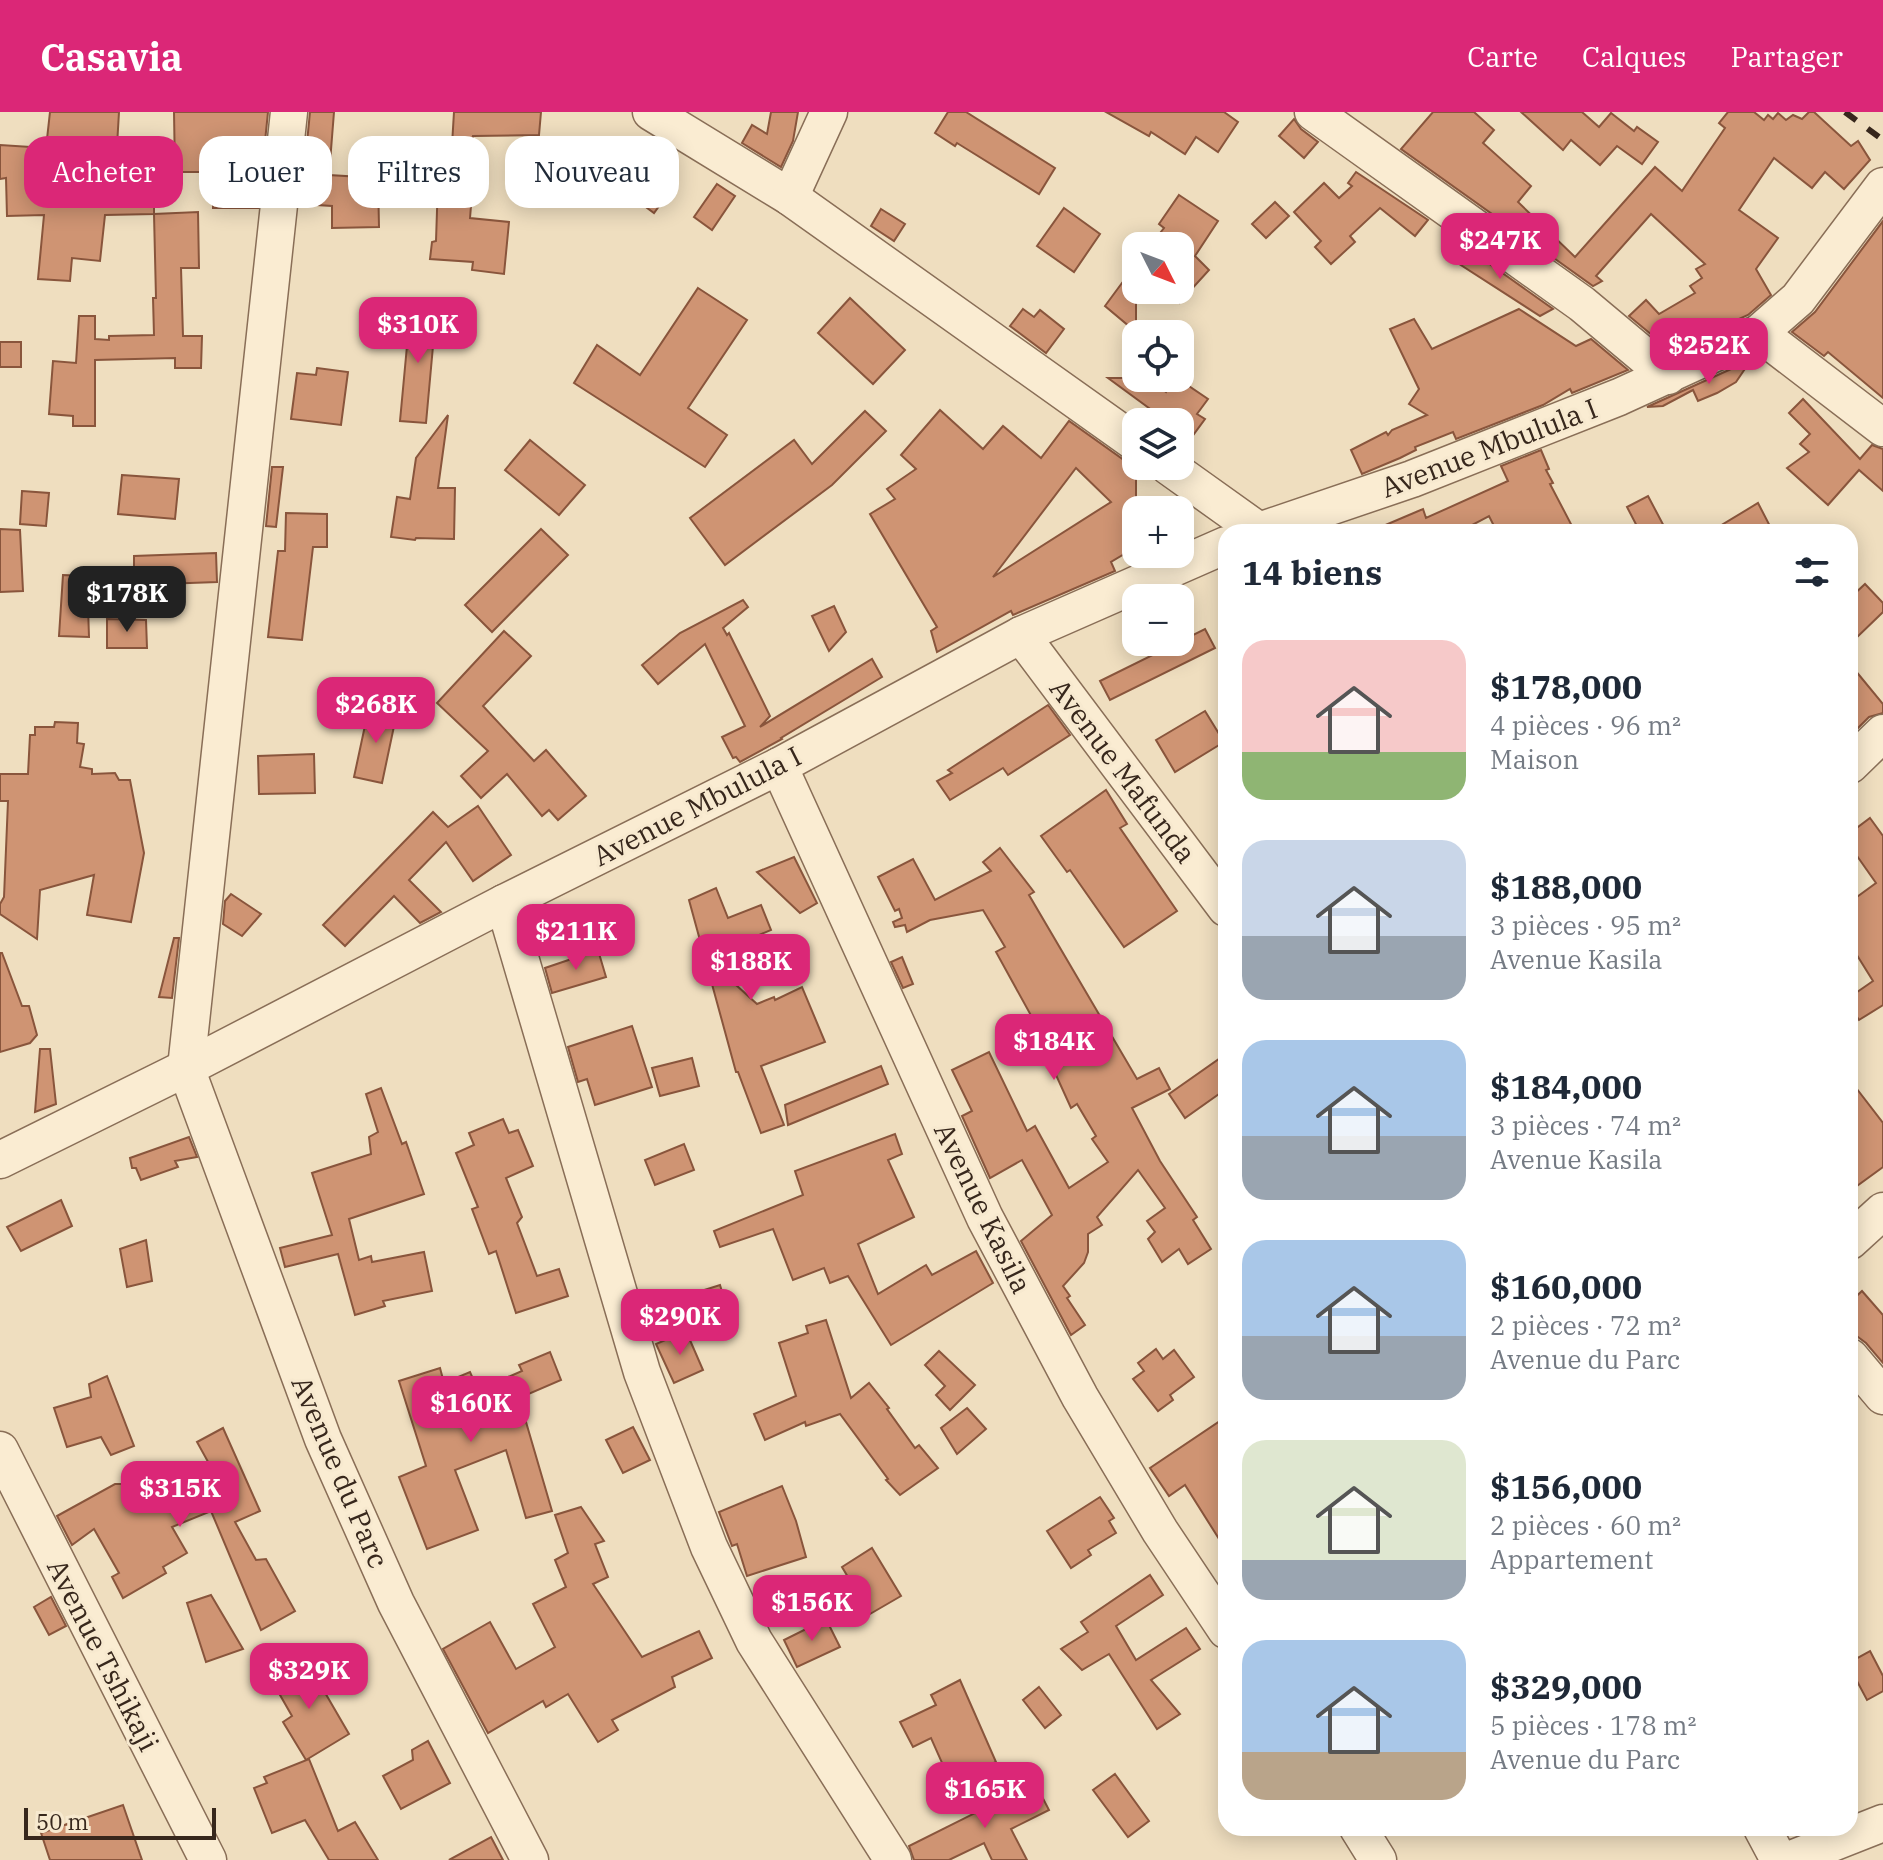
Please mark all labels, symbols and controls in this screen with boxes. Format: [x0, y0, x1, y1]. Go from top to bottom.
text: Casavia [40, 32, 183, 81]
text: Carte [1467, 38, 1538, 75]
text: Calques [1582, 38, 1686, 75]
text: Partager [1730, 38, 1843, 75]
chip: Acheter [24, 136, 183, 208]
chip: Louer [199, 136, 332, 208]
chip: Filtres [348, 136, 489, 208]
chip: Nouveau [505, 136, 679, 208]
pin: $247K [1444, 213, 1556, 281]
text: $247K [1459, 222, 1541, 256]
north arrow [1122, 232, 1194, 304]
map controls [1122, 232, 1194, 656]
pin: $310K [362, 297, 474, 365]
text: $310K [377, 306, 459, 340]
pin: $252K [1653, 318, 1765, 386]
button: locate [1122, 320, 1194, 392]
text: $252K [1668, 327, 1750, 361]
street label: Avenue Mbulula I [1375, 389, 1602, 506]
button: layers [1122, 408, 1194, 480]
button: + [1122, 496, 1194, 568]
text: 14 biens [1242, 550, 1382, 594]
icon: filters [1790, 550, 1834, 594]
pin: $178K [71, 566, 183, 634]
text: $178K [86, 575, 168, 609]
button: − [1122, 584, 1194, 656]
text: $178,000 [1490, 664, 1642, 708]
street label: Avenue Mafunda [1042, 671, 1205, 870]
icon: home [1306, 672, 1402, 768]
pin: $268K [320, 677, 432, 745]
text: $268K [335, 686, 417, 720]
text: 4 pièces · 96 m² [1490, 708, 1681, 742]
street label: Avenue Mbulula I [586, 737, 807, 874]
text: Maison [1490, 742, 1579, 776]
text: $188,000 [1490, 864, 1642, 908]
icon: home [1306, 872, 1402, 968]
pin: $211K [520, 904, 632, 972]
text: 3 pièces · 95 m² [1490, 908, 1681, 942]
text: $211K [535, 913, 617, 947]
pin: $188K [695, 934, 807, 1002]
text: Avenue Kasila [1490, 942, 1662, 976]
text: $188K [710, 943, 792, 977]
pin: $184K [998, 1014, 1110, 1082]
text: $184K [1013, 1023, 1095, 1057]
text: $184,000 [1490, 1064, 1642, 1108]
icon: home [1306, 1072, 1402, 1168]
text: 3 pièces · 74 m² [1490, 1108, 1681, 1142]
street label: Avenue Kasila [926, 1116, 1041, 1299]
text: Avenue Kasila [1490, 1142, 1662, 1176]
text: $160,000 [1490, 1264, 1642, 1308]
icon: home [1306, 1272, 1402, 1368]
pin: $290K [624, 1289, 736, 1357]
text: $290K [639, 1298, 721, 1332]
text: 2 pièces · 72 m² [1490, 1308, 1681, 1342]
text: Avenue du Parc [1490, 1342, 1680, 1376]
street label: Avenue du Parc [283, 1370, 398, 1573]
pin: $160K [415, 1376, 527, 1444]
text: $160K [430, 1385, 512, 1419]
pin: $315K [124, 1461, 236, 1529]
text: $156,000 [1490, 1464, 1642, 1508]
text: $315K [139, 1470, 221, 1504]
icon: home [1306, 1472, 1402, 1568]
text: 2 pièces · 60 m² [1490, 1508, 1681, 1542]
text: Appartement [1490, 1542, 1653, 1576]
street label: Avenue Tshikaji [39, 1552, 168, 1757]
pin: $156K [756, 1575, 868, 1643]
text: $156K [771, 1584, 853, 1618]
pin: $329K [253, 1643, 365, 1711]
text: $329K [268, 1652, 350, 1686]
text: $329,000 [1490, 1664, 1642, 1708]
icon: home [1306, 1672, 1402, 1768]
text: 5 pièces · 178 m² [1490, 1708, 1697, 1742]
text: Avenue du Parc [1490, 1742, 1680, 1776]
pin: $165K [929, 1762, 1041, 1830]
text: $165K [944, 1771, 1026, 1805]
scale bar [24, 1804, 216, 1840]
text: 50 m [36, 1807, 88, 1836]

